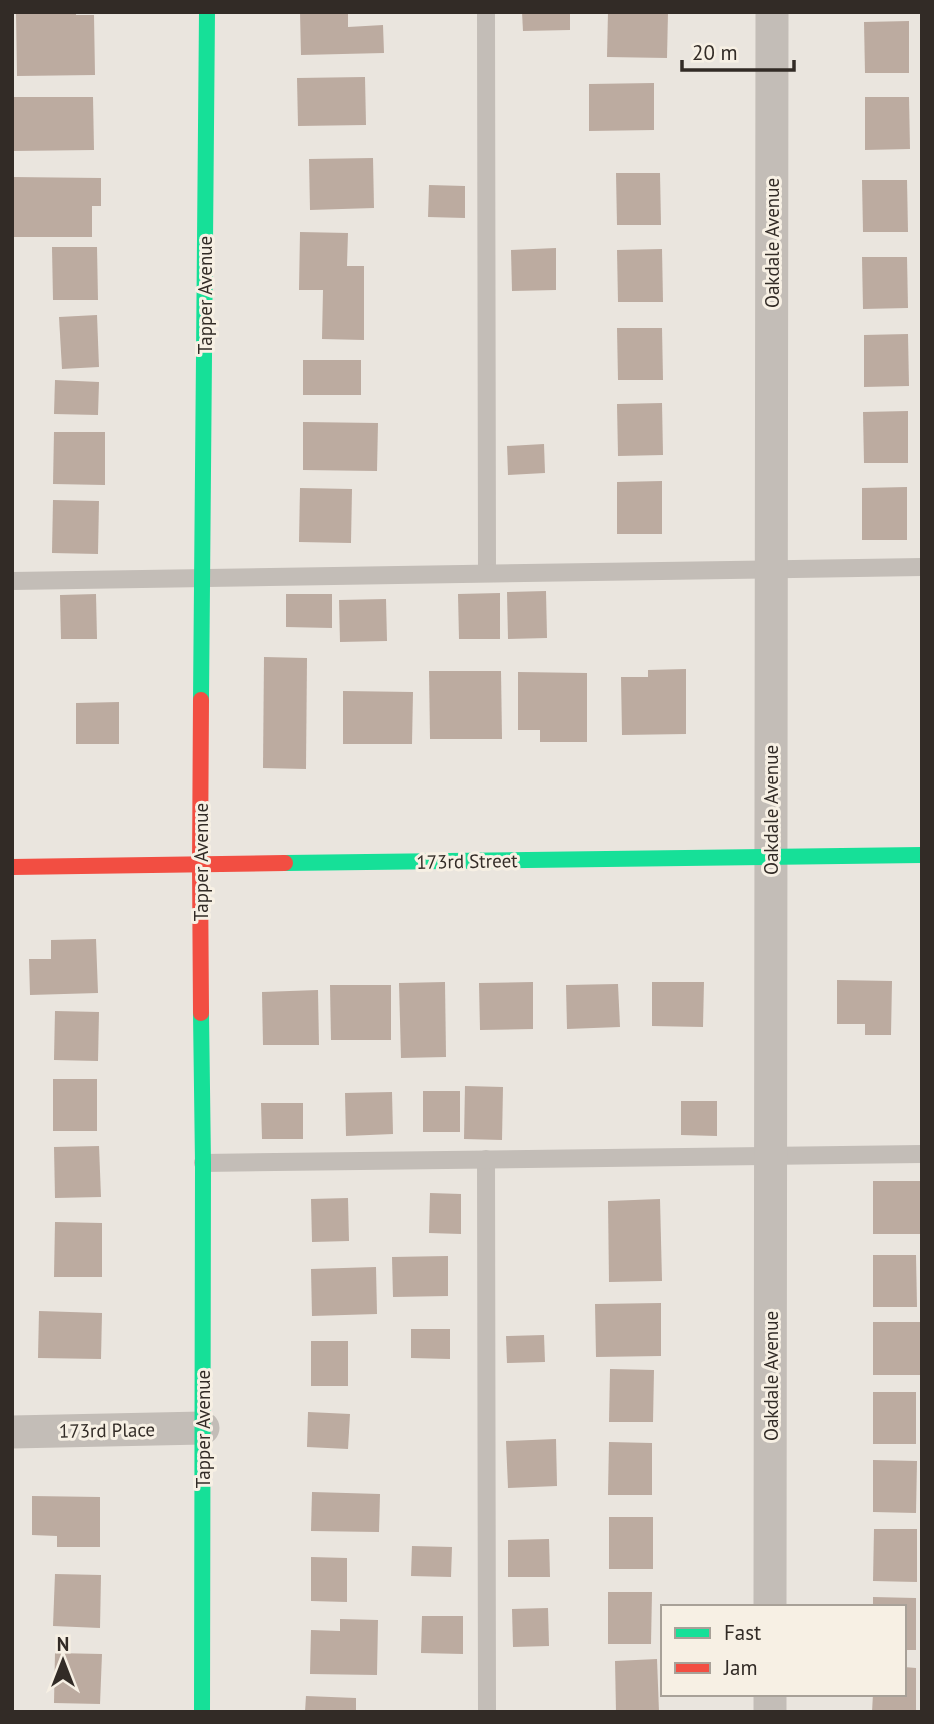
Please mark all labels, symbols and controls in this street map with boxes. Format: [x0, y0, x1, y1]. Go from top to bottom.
scale bar [682, 28, 794, 72]
text: 20 m [692, 39, 738, 66]
street label: Oakdale Avenue [760, 178, 784, 308]
street label: Tapper Avenue [193, 236, 217, 354]
street label: Oakdale Avenue [759, 745, 783, 875]
street label: Tapper Avenue [189, 803, 213, 921]
street label: 173rd Street [416, 848, 518, 874]
street label: Oakdale Avenue [759, 1311, 783, 1441]
street label: Tapper Avenue [191, 1370, 215, 1488]
street label: 173rd Place [59, 1417, 155, 1443]
legend [661, 1605, 906, 1696]
text: Fast [724, 1619, 761, 1646]
north arrow [28, 1626, 98, 1696]
text: N [57, 1632, 69, 1656]
text: Jam [723, 1654, 758, 1681]

